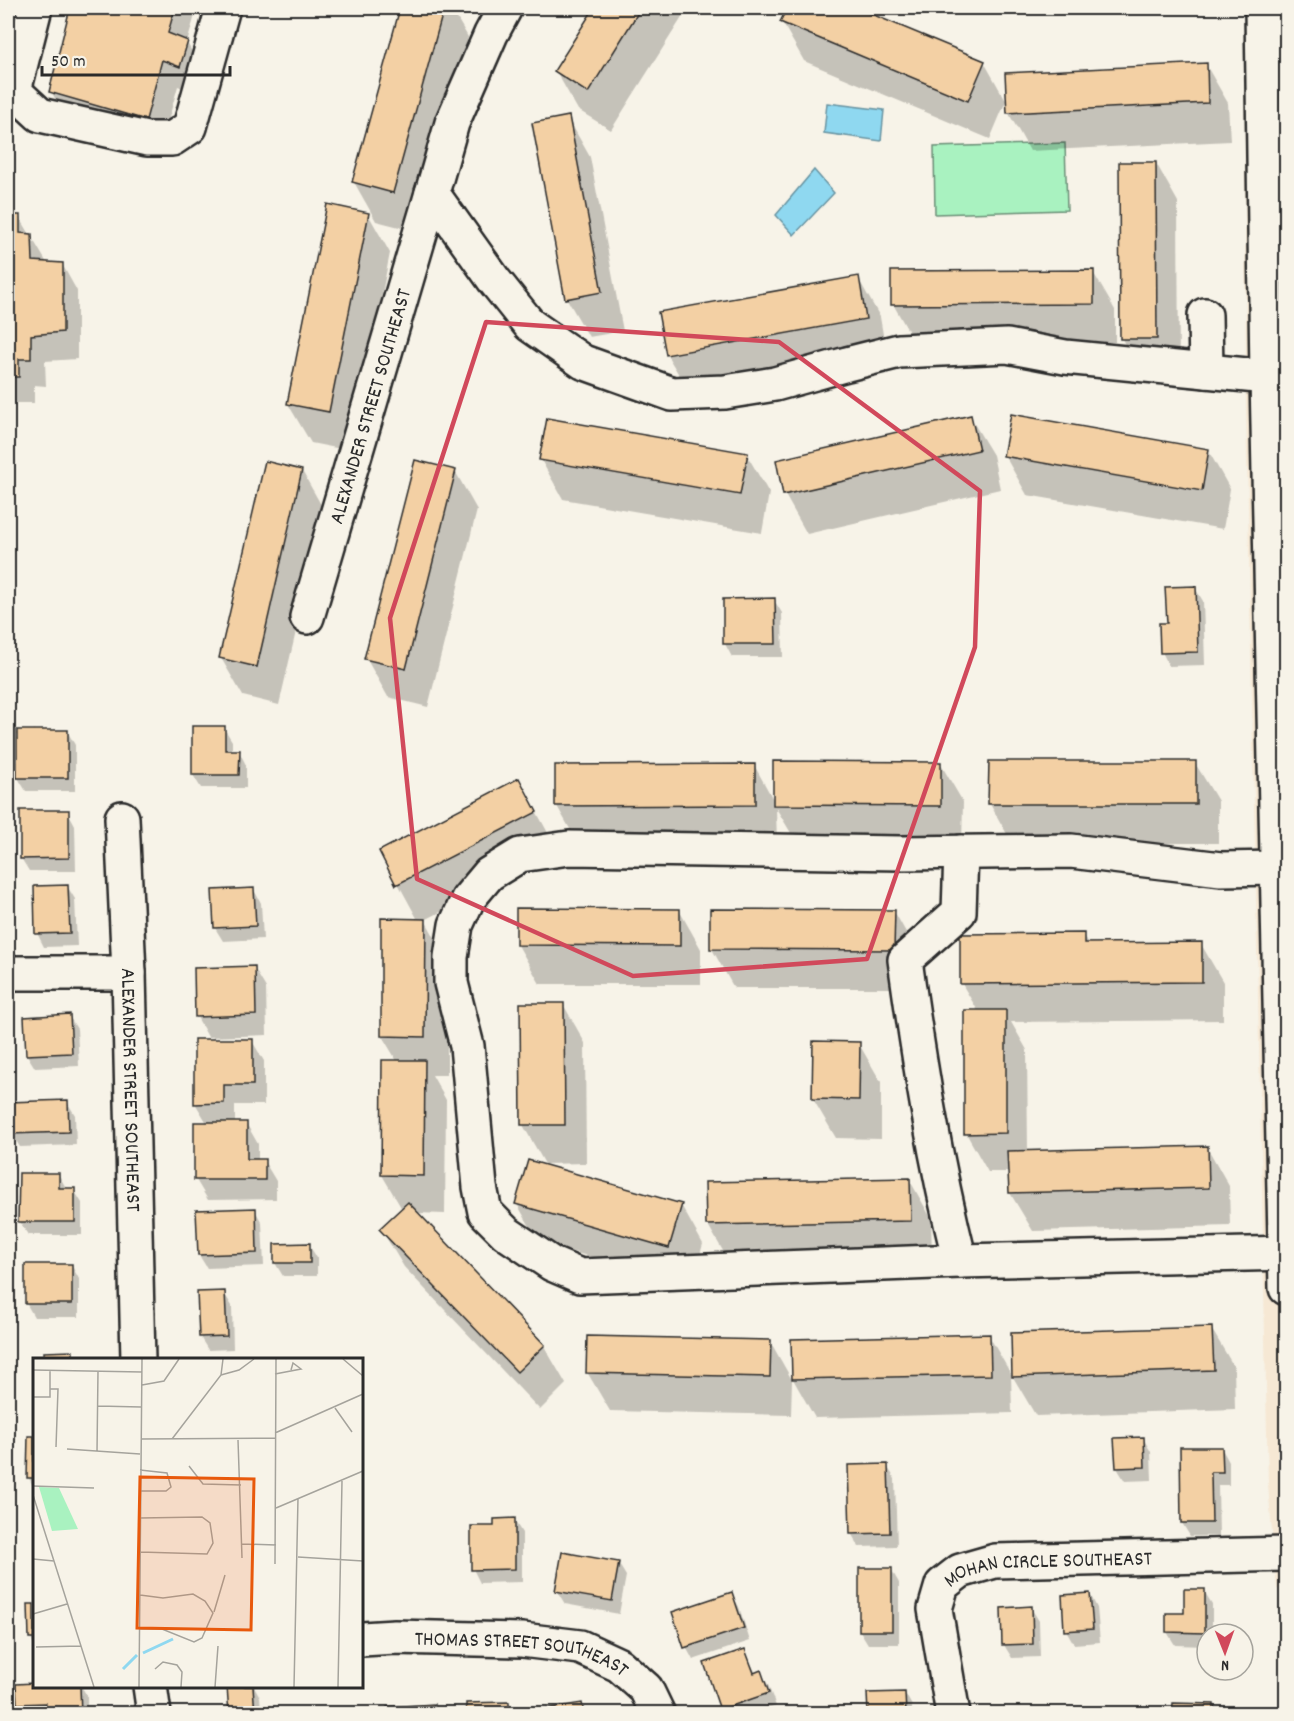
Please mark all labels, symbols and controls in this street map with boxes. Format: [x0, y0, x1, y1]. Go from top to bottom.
scale bar [42, 39, 230, 77]
text: 50 m [51, 50, 86, 75]
street label: ALEXANDER STREET SOUTHEAST [323, 285, 421, 528]
street label: ALEXANDER STREET SOUTHEAST [111, 968, 147, 1213]
inset map [33, 1358, 363, 1688]
street label: MOHAN CIRCLE SOUTHEAST [938, 1545, 1153, 1596]
north arrow [1195, 1622, 1255, 1682]
street label: THOMAS STREET SOUTHEAST [414, 1625, 635, 1685]
text: N [1221, 1653, 1229, 1676]

